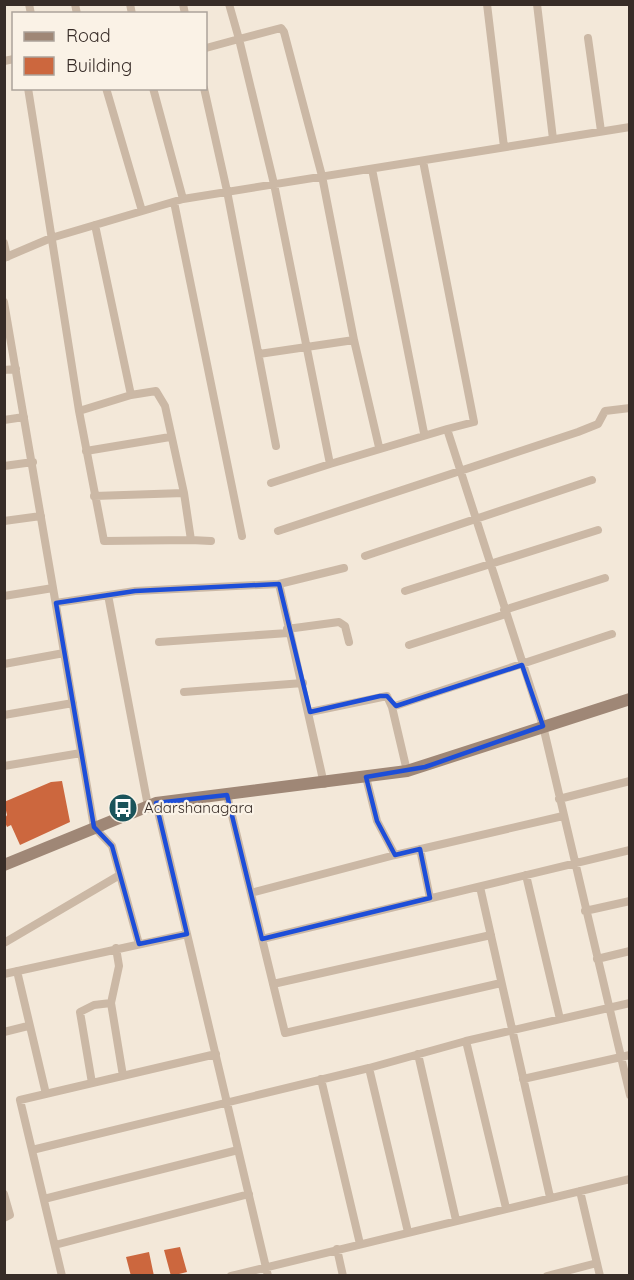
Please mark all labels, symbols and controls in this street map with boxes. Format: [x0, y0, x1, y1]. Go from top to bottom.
legend [12, 12, 207, 90]
text: Road [66, 24, 111, 47]
text: Building [66, 54, 132, 77]
bus stop icon: Adarshanagara [107, 792, 139, 824]
place label: Adarshanagara [144, 798, 253, 817]

